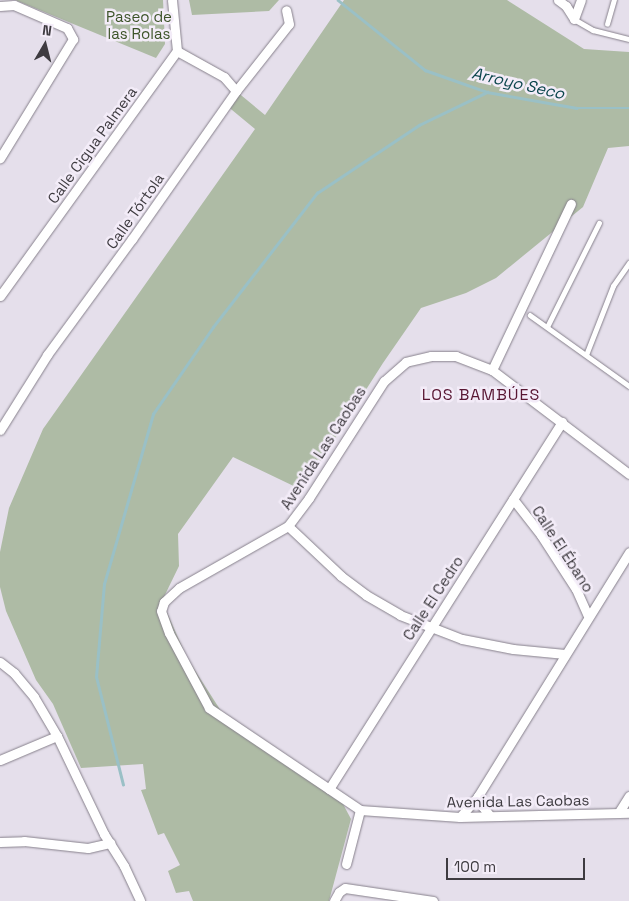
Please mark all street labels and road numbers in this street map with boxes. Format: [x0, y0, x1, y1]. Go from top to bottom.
street label: Calle Cigua Palmera [44, 83, 140, 207]
street label: Calle Tórtola [102, 169, 168, 253]
street label: Avenida Las Caobas [277, 383, 369, 513]
street label: Calle El Ébano [528, 502, 598, 596]
street label: Calle El Cedro [399, 552, 467, 644]
street label: Avenida Las Caobas [446, 791, 590, 811]

